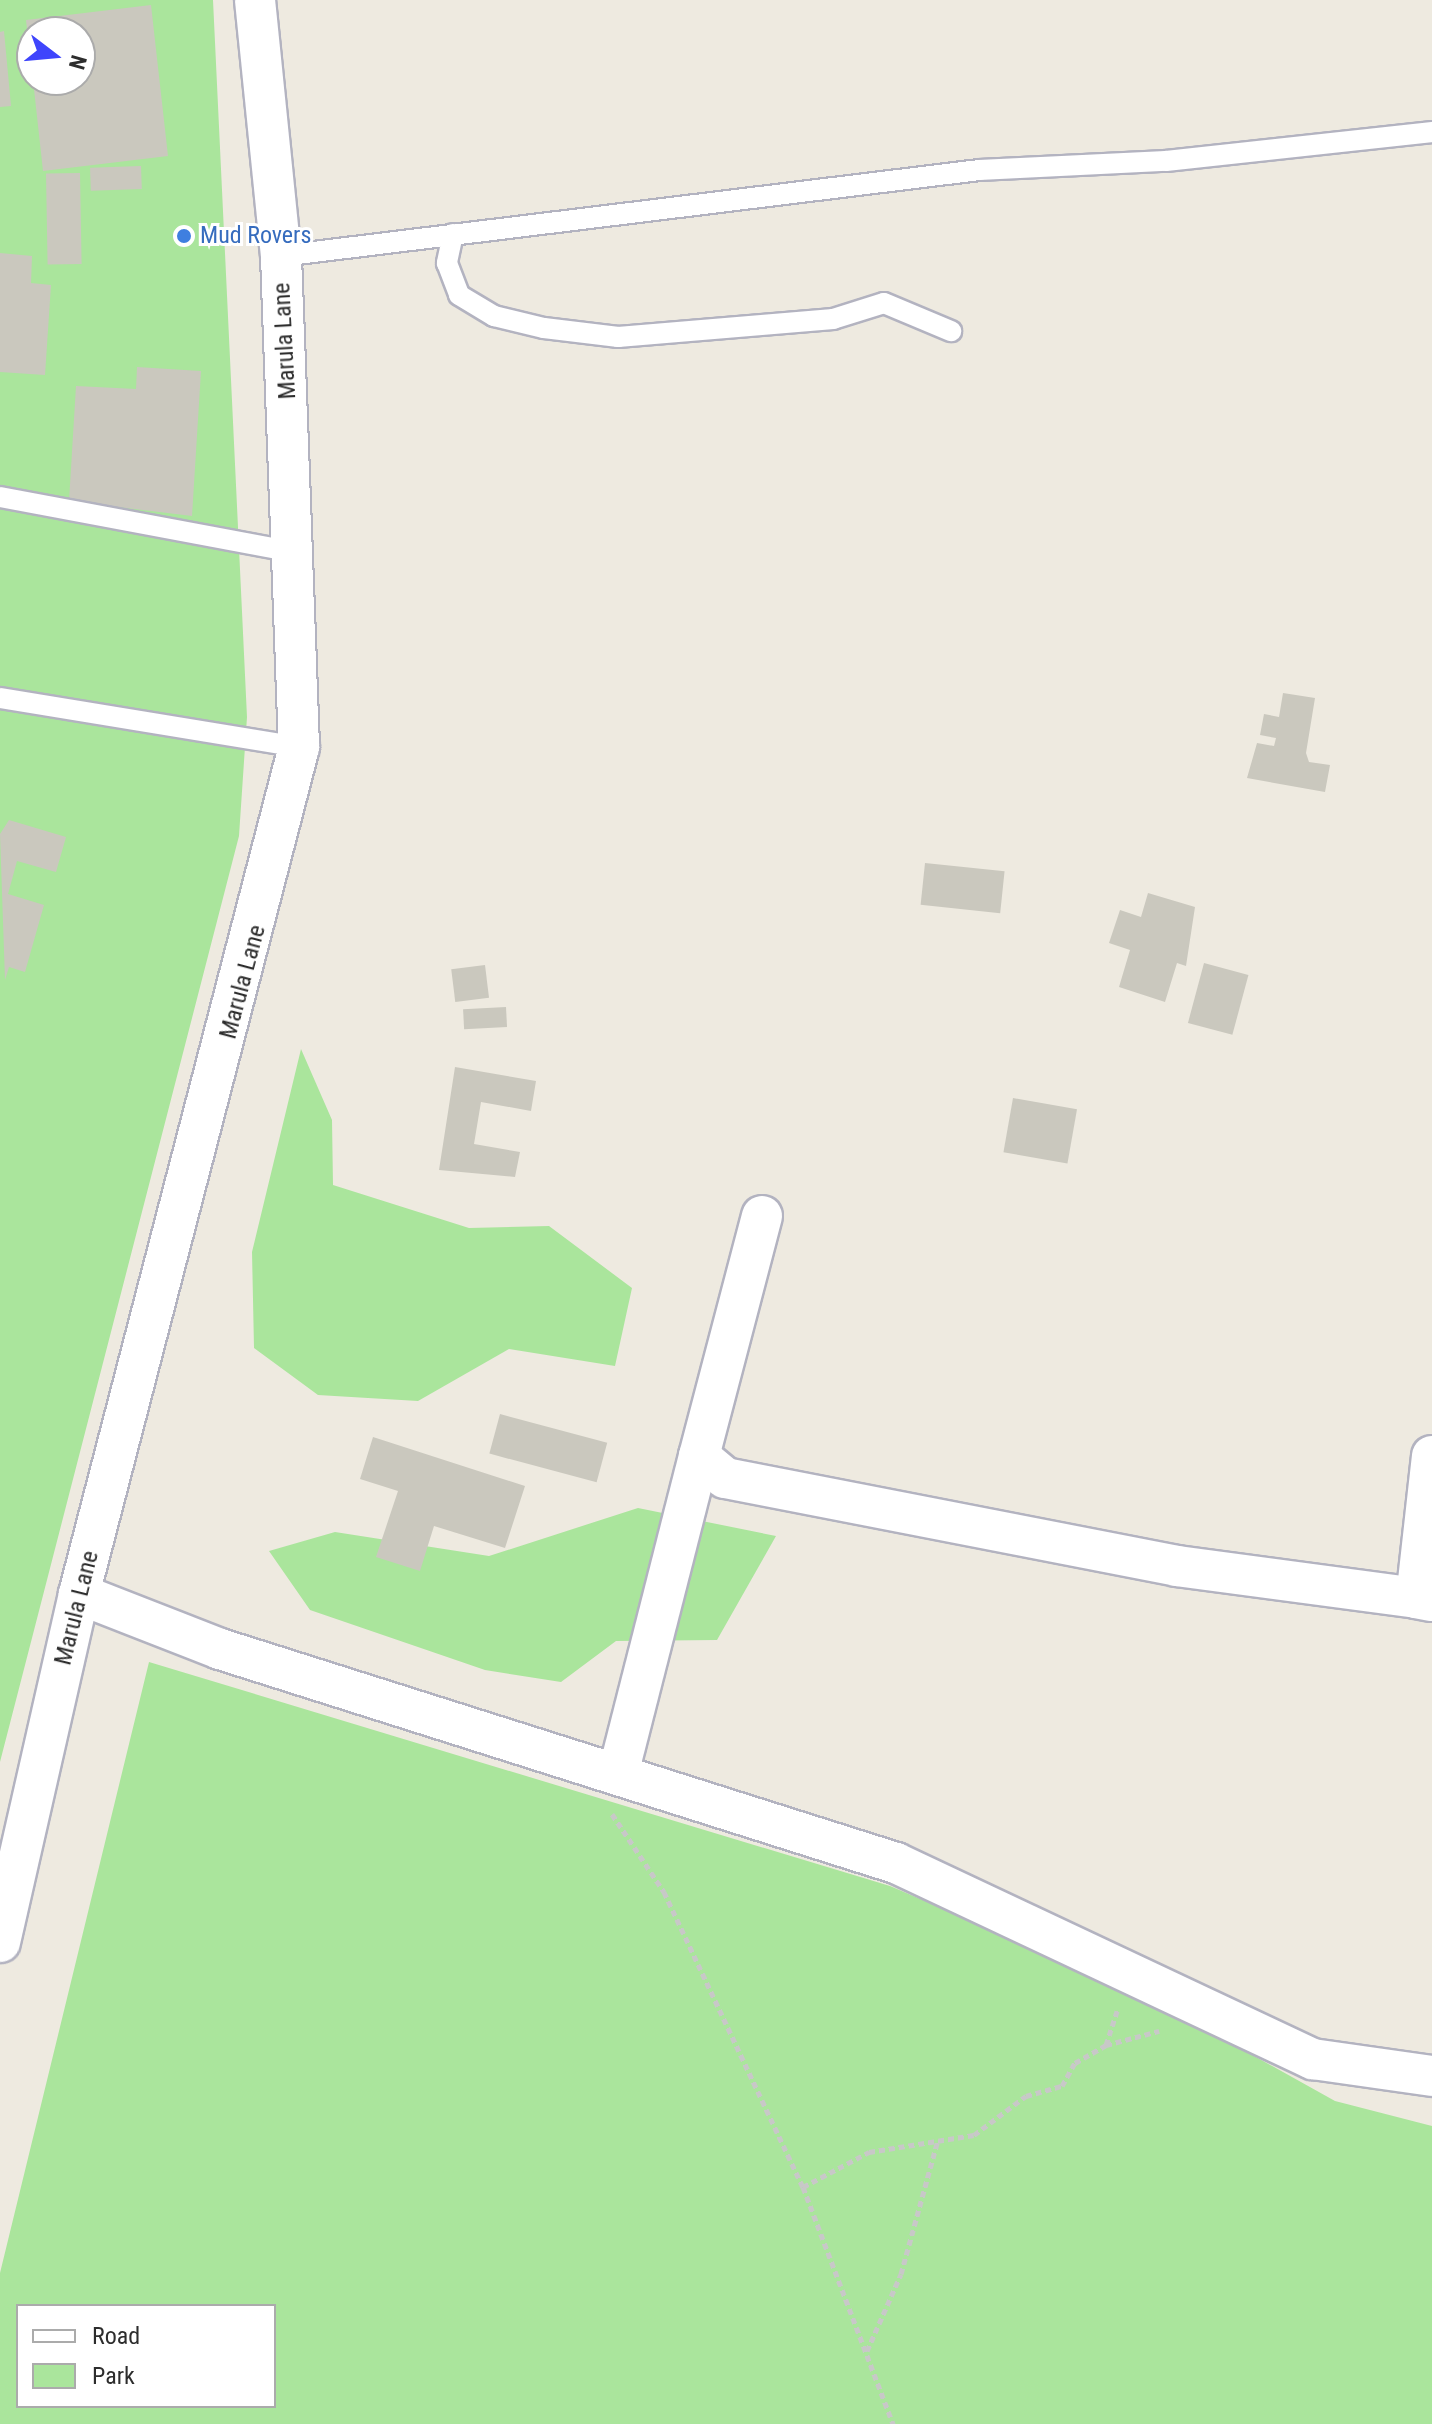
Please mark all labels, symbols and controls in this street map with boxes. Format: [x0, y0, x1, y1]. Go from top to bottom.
north arrow [16, 16, 96, 96]
text: N [64, 52, 92, 72]
place label: Mud Rovers [200, 222, 311, 250]
marker: Mud Rovers [175, 227, 193, 245]
street label: Marula Lane [268, 282, 302, 400]
street label: Marula Lane [214, 922, 272, 1042]
street label: Marula Lane [49, 1548, 105, 1668]
legend [16, 2304, 276, 2408]
text: Road [92, 2322, 140, 2350]
text: Park [92, 2362, 135, 2390]

